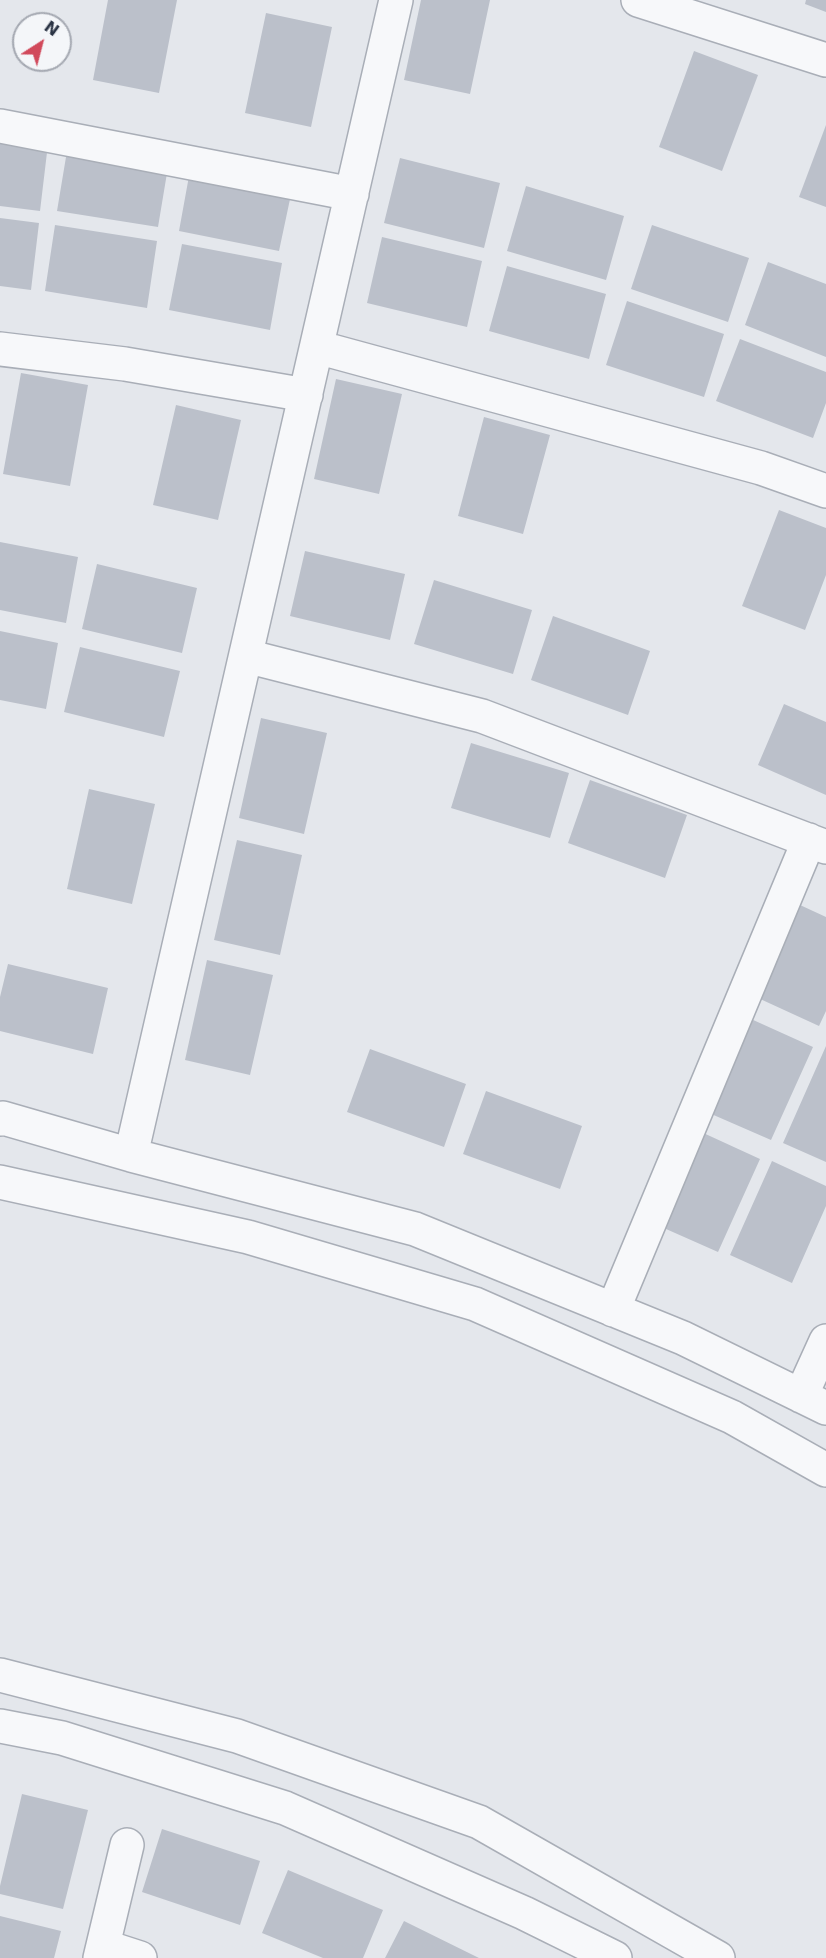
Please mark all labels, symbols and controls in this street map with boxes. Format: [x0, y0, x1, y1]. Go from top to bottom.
north arrow [12, 12, 72, 72]
text: N [41, 17, 63, 40]

